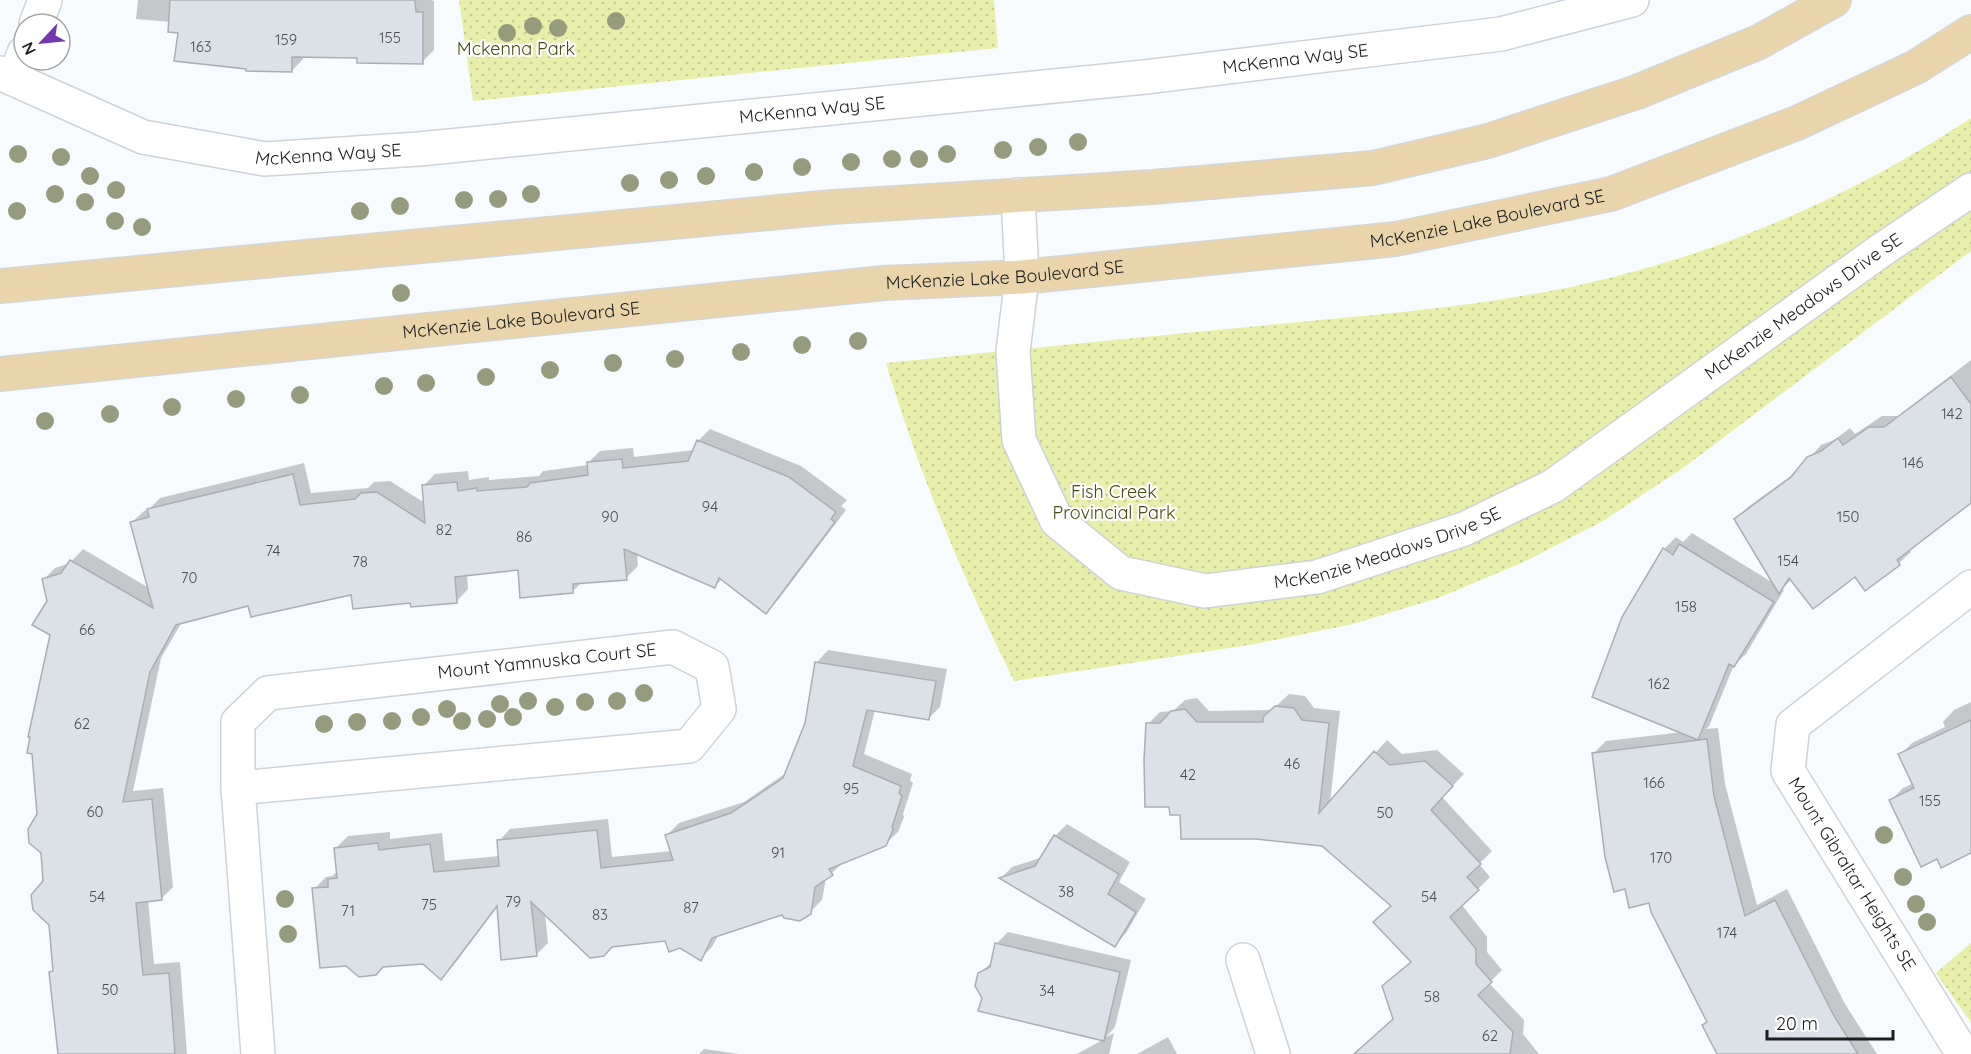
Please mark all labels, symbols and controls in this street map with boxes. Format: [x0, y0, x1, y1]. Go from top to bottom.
north arrow [12, 12, 72, 72]
house number: 155 [379, 28, 401, 47]
house number: 159 [275, 30, 297, 49]
house number: 163 [190, 37, 212, 56]
park label: Mckenna Park [457, 37, 575, 60]
street label: McKenna Way SE [1221, 38, 1369, 79]
text: N [17, 39, 40, 58]
street label: McKenna Way SE [738, 91, 886, 128]
street label: McKenna Way SE [253, 138, 402, 171]
street label: McKenzie Lake Boulevard SE [1369, 184, 1607, 253]
street label: McKenzie Meadows Drive SE [1700, 228, 1906, 385]
street label: McKenzie Lake Boulevard SE [885, 255, 1125, 294]
street label: McKenzie Lake Boulevard SE [401, 296, 641, 344]
house number: 142 [1941, 404, 1963, 423]
house number: 146 [1902, 453, 1924, 472]
park label: Fish Creek Provincial Park [1052, 480, 1176, 524]
house number: 94 [702, 497, 718, 516]
street label: McKenzie Meadows Drive SE [1273, 501, 1504, 593]
house number: 90 [601, 507, 619, 526]
house number: 150 [1837, 507, 1859, 526]
house number: 82 [436, 520, 452, 539]
house number: 86 [516, 527, 532, 546]
house number: 74 [265, 541, 281, 560]
house number: 154 [1777, 551, 1799, 570]
house number: 78 [352, 552, 368, 571]
house number: 70 [181, 568, 197, 587]
house number: 158 [1675, 597, 1697, 616]
house number: 66 [79, 620, 95, 639]
street label: Mount Yamnuska Court SE [436, 638, 657, 683]
house number: 162 [1648, 674, 1670, 693]
house number: 62 [74, 714, 90, 733]
house number: 46 [1284, 754, 1300, 773]
house number: 42 [1180, 765, 1196, 784]
house number: 166 [1643, 773, 1665, 792]
street label: Mount Gibraltar Heights SE [1783, 773, 1921, 975]
house number: 95 [843, 779, 859, 798]
house number: 155 [1919, 791, 1941, 810]
house number: 60 [87, 802, 104, 821]
house number: 50 [1376, 803, 1394, 822]
house number: 91 [771, 843, 785, 862]
house number: 170 [1650, 848, 1672, 867]
house number: 38 [1058, 882, 1074, 901]
house number: 54 [89, 887, 105, 906]
house number: 54 [1421, 887, 1437, 906]
house number: 79 [505, 892, 521, 911]
house number: 75 [421, 895, 437, 914]
house number: 87 [683, 898, 699, 917]
house number: 71 [341, 901, 355, 920]
house number: 83 [592, 905, 608, 924]
house number: 174 [1717, 923, 1737, 942]
house number: 50 [101, 980, 119, 999]
house number: 34 [1039, 981, 1055, 1000]
house number: 58 [1424, 987, 1440, 1006]
scale bar [1767, 1003, 1893, 1041]
text: 20 m [1776, 1012, 1818, 1035]
house number: 62 [1482, 1026, 1498, 1045]

